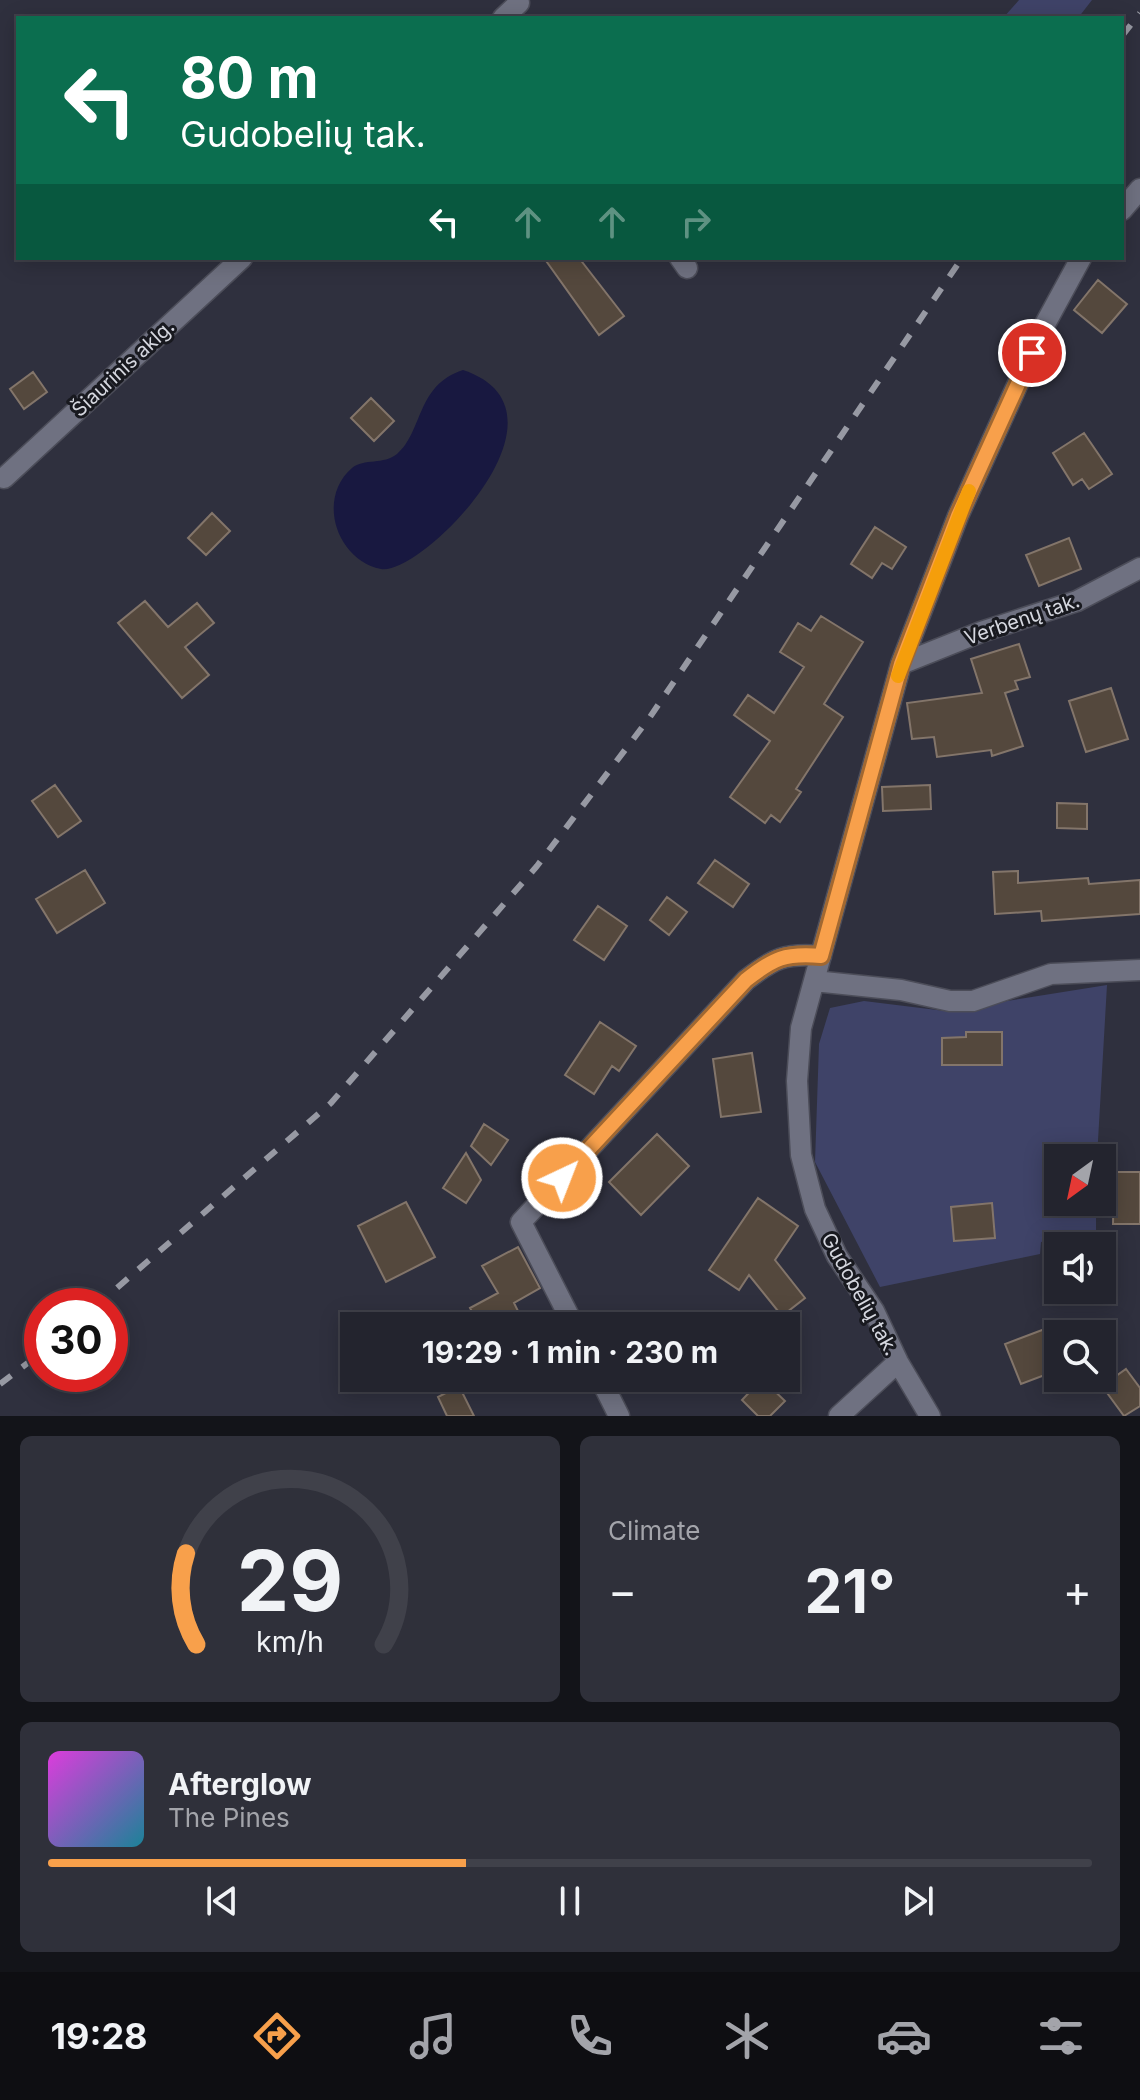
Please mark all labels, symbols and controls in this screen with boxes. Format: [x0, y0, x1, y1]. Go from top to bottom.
text: 80 m [180, 44, 319, 112]
icon: left [48, 48, 152, 152]
text: Gudobelių tak. [180, 112, 426, 156]
icon: left [422, 200, 466, 244]
icon: ahead [506, 200, 550, 244]
icon: ahead [590, 200, 634, 244]
icon: right [674, 200, 718, 244]
street label: Šiaurinis aklg. [67, 314, 179, 422]
pin [998, 319, 1066, 387]
icon: arrive [1010, 331, 1054, 375]
street label: Verbenų tak. [961, 588, 1083, 650]
position arrow [520, 1136, 604, 1220]
north arrow [1044, 1144, 1116, 1216]
map controls [1044, 1144, 1116, 1392]
street label: Gudobelių tak. [816, 1228, 904, 1360]
button: sound [1044, 1232, 1116, 1304]
speed limit sign: 30 [24, 1288, 128, 1392]
button: search [1044, 1320, 1116, 1392]
text: 19:29 · 1 min · 230 m [422, 1334, 718, 1370]
text: Climate [608, 1515, 700, 1546]
text: 29 [237, 1530, 343, 1631]
text: 21° [804, 1555, 896, 1627]
text: − [608, 1564, 637, 1618]
text: + [1063, 1564, 1092, 1618]
text: km/h [256, 1624, 324, 1659]
text: Afterglow [168, 1766, 312, 1802]
text: The Pines [168, 1802, 290, 1833]
icon: previous [200, 1879, 244, 1923]
icon: pause [548, 1879, 592, 1923]
icon: next [896, 1879, 940, 1923]
icon: directions [249, 2008, 305, 2064]
icon: music [405, 2008, 461, 2064]
icon: phone [562, 2008, 618, 2064]
icon: climate [719, 2008, 775, 2064]
icon: car [876, 2008, 932, 2064]
icon: filters [1033, 2008, 1089, 2064]
text: 19:28 [50, 2014, 148, 2058]

